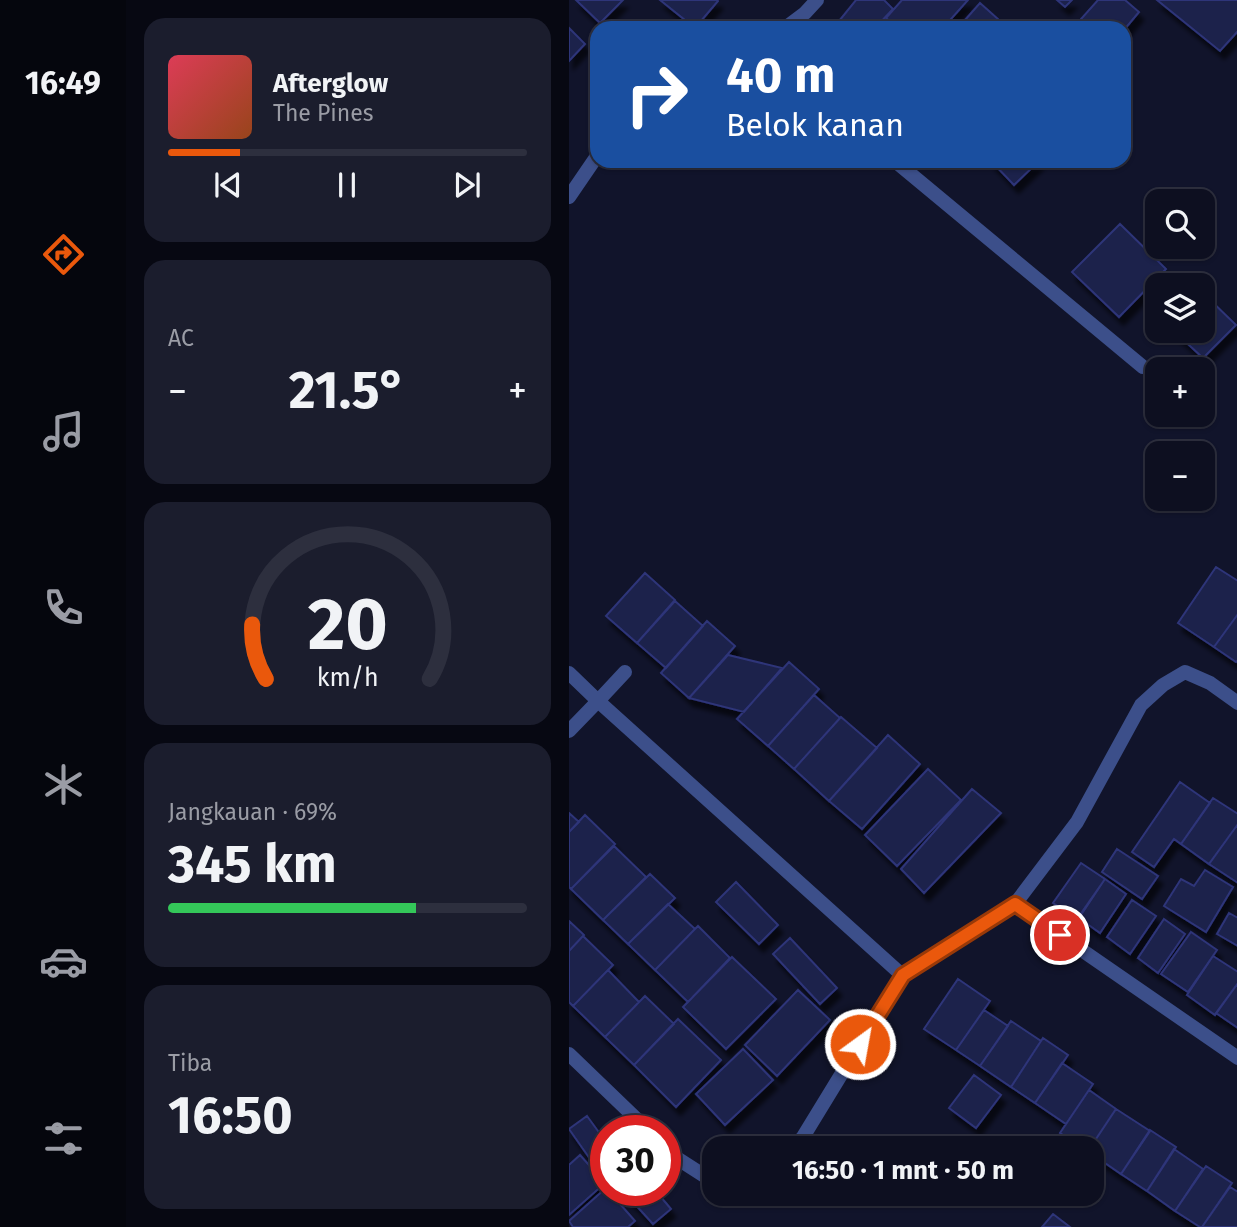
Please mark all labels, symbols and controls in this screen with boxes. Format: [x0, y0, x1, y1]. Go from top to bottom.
text: 40 m [726, 46, 835, 105]
icon: right [611, 49, 702, 140]
text: 16:49 [25, 64, 101, 102]
text: Afterglow [273, 68, 388, 99]
text: The Pines [273, 99, 374, 127]
text: Belok kanan [726, 106, 904, 144]
icon: previous [209, 166, 247, 204]
icon: pause [328, 166, 366, 204]
icon: next [448, 166, 486, 204]
map controls [1145, 189, 1215, 511]
button: search [1145, 189, 1215, 259]
icon: directions [39, 230, 88, 279]
button: layers [1145, 273, 1215, 343]
text: AC [168, 324, 194, 352]
button: + [1145, 357, 1215, 427]
text: 21.5° [289, 359, 406, 422]
text: − [168, 368, 187, 414]
text: + [508, 368, 527, 414]
icon: music [39, 407, 88, 456]
button: − [1145, 441, 1215, 511]
text: 20 [307, 582, 388, 669]
icon: phone [39, 583, 88, 632]
text: km/h [317, 663, 378, 693]
icon: climate [39, 760, 88, 809]
text: Jangkauan · 69% [168, 798, 337, 826]
text: 345 km [168, 833, 337, 896]
pin [1030, 905, 1090, 965]
icon: arrive [1041, 916, 1079, 954]
icon: car [39, 937, 88, 986]
position arrow [823, 1007, 897, 1081]
text: Tiba [168, 1049, 212, 1077]
text: 16:50 [168, 1084, 293, 1147]
icon: filters [39, 1114, 88, 1163]
speed limit sign: 30 [590, 1115, 681, 1206]
text: 16:50 · 1 mnt · 50 m [792, 1155, 1014, 1186]

